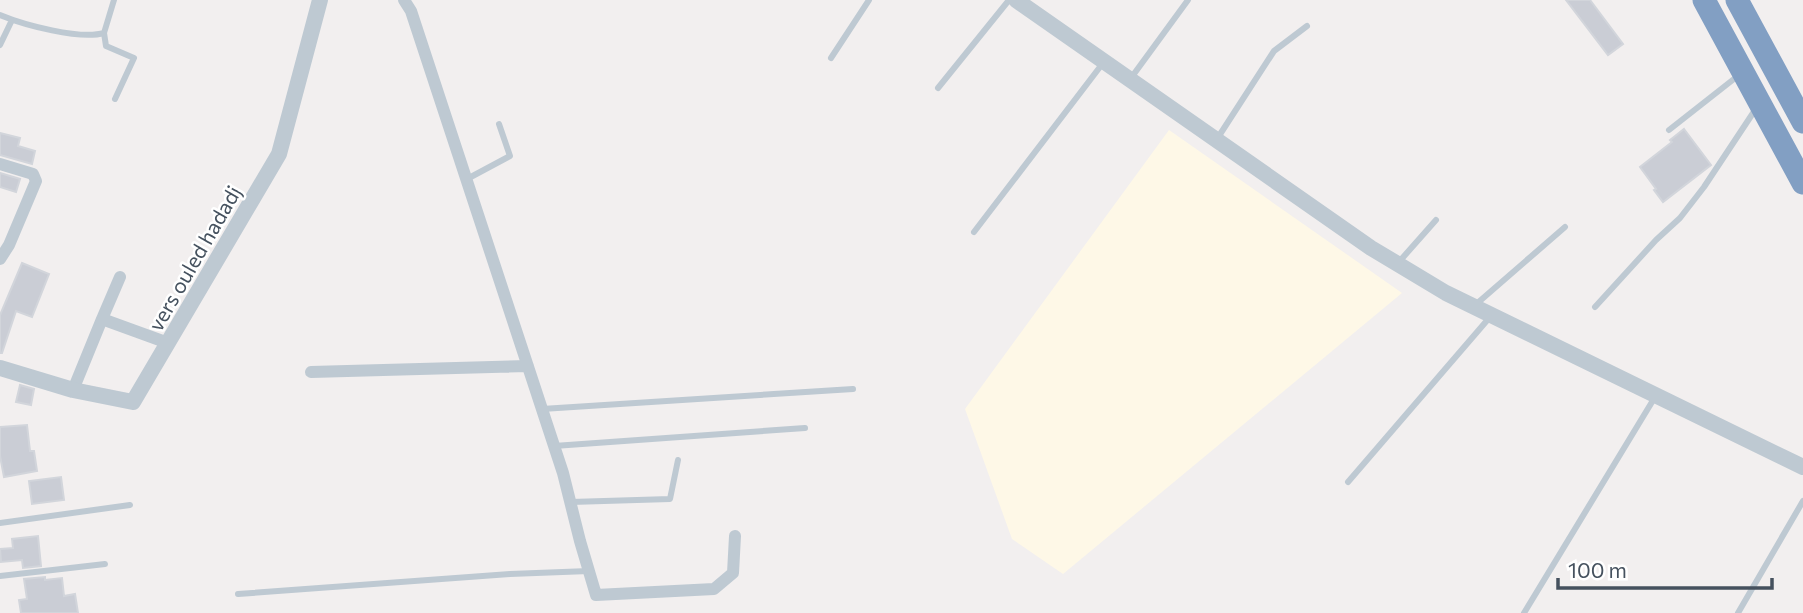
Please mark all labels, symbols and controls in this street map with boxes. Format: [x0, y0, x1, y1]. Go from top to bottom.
street label: vers ouled hadadj [142, 181, 246, 335]
scale bar [1558, 546, 1772, 590]
text: 100 m [1568, 557, 1627, 582]

